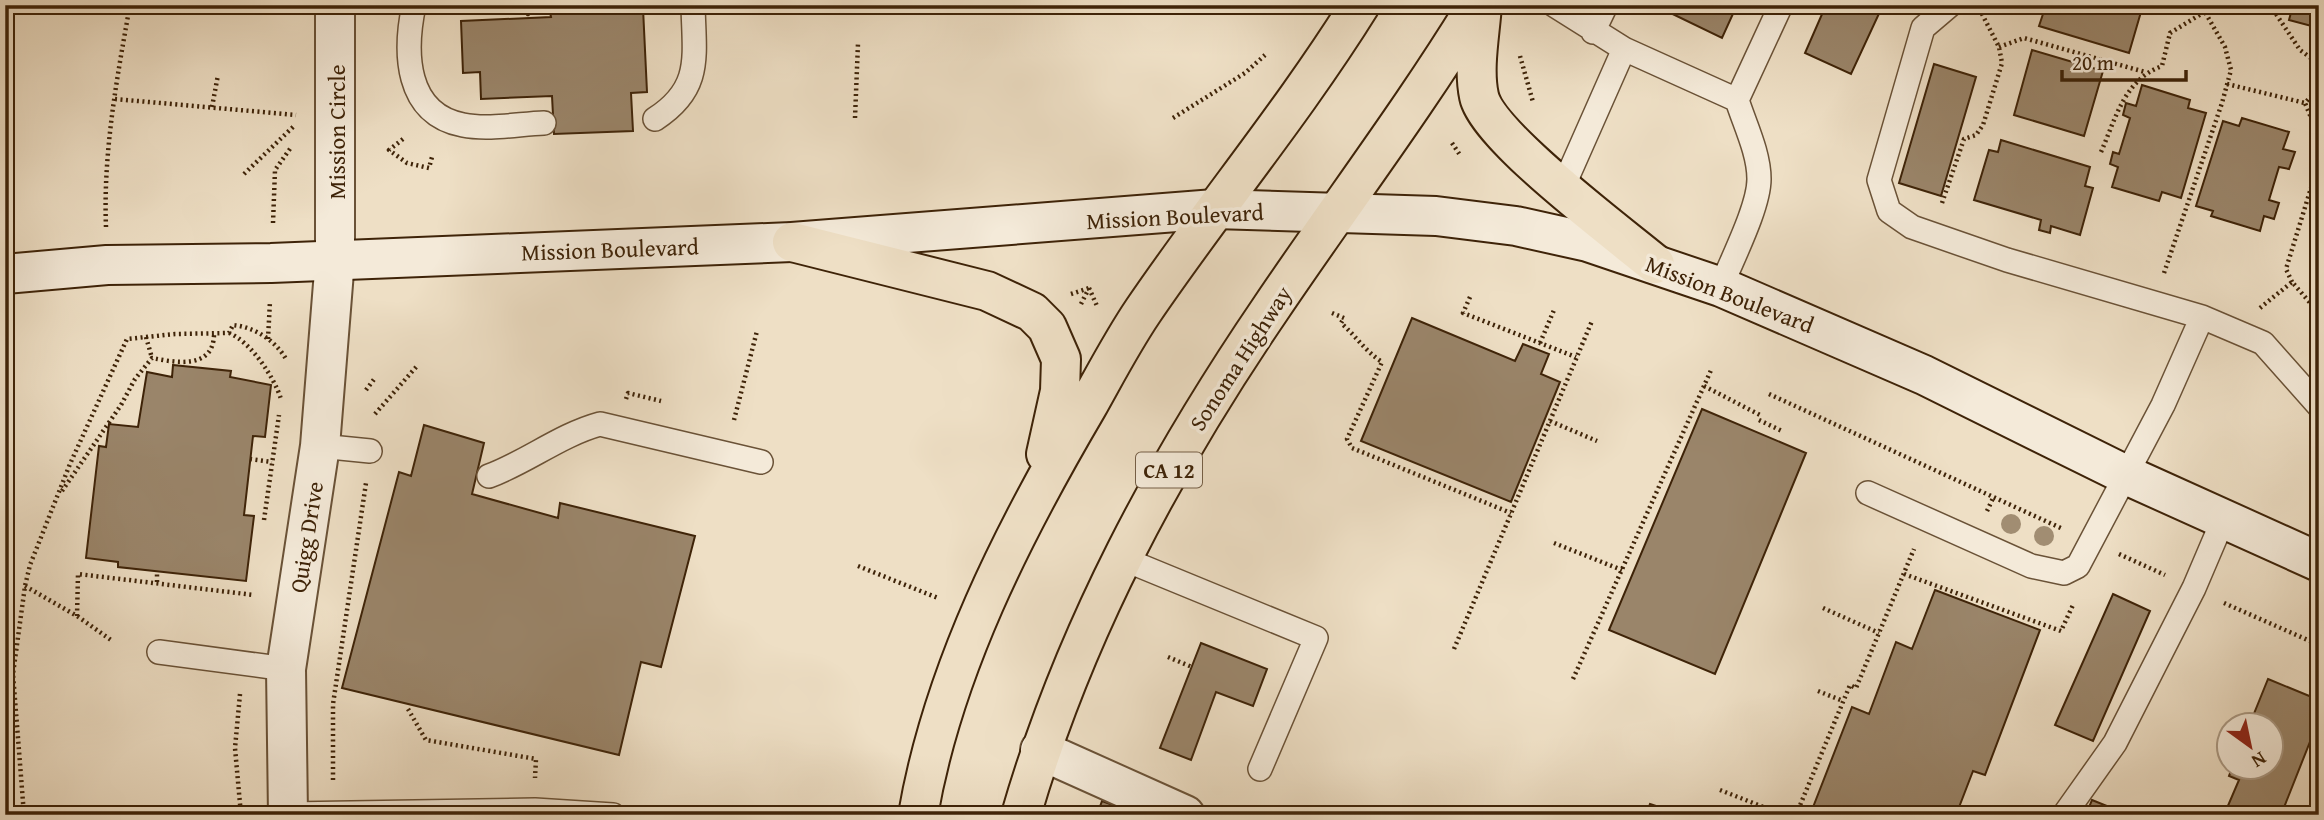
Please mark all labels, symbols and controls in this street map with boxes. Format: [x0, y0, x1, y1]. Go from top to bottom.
scale bar [2062, 38, 2186, 82]
text: 20 m [2072, 47, 2114, 78]
street label: Mission Circle [320, 65, 353, 199]
street label: Mission Boulevard [1085, 195, 1265, 237]
street label: Mission Boulevard [521, 229, 700, 269]
street label: Mission Boulevard [1641, 247, 1819, 341]
street label: Sonoma Highway [1181, 279, 1300, 437]
road number: CA 12 [1136, 452, 1202, 488]
street label: Quigg Drive [281, 479, 331, 595]
north arrow [2216, 712, 2286, 782]
text: N [2246, 745, 2272, 776]

